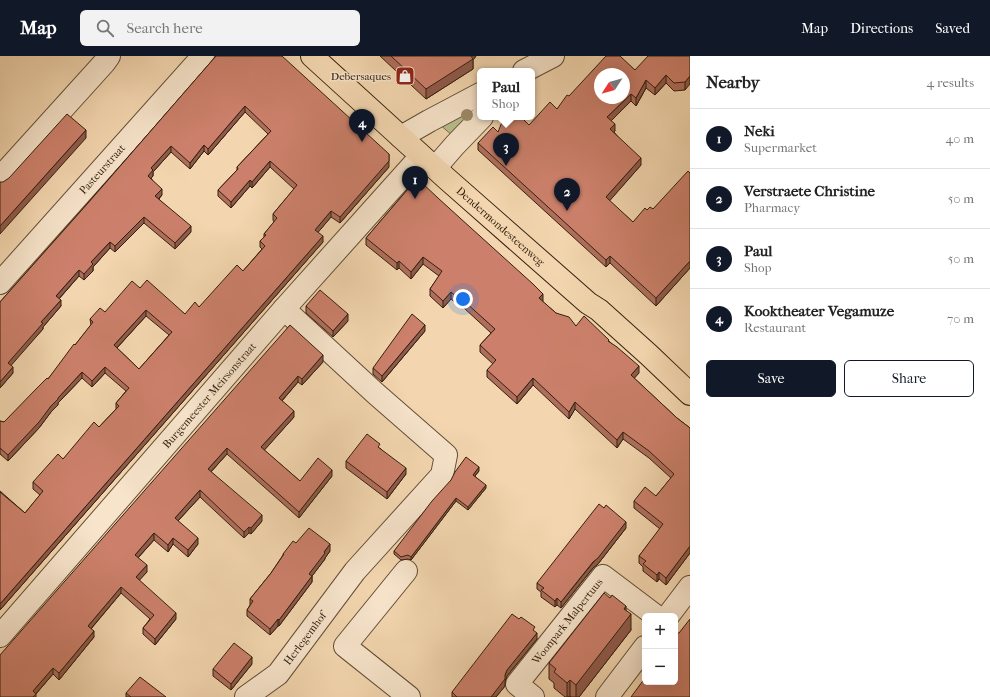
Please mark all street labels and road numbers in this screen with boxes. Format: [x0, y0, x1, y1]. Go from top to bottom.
street label: Pasteurstraat [77, 142, 128, 197]
street label: Dendermondesteenweg [453, 184, 547, 269]
street label: Burgemeester Meirsonstraat [160, 340, 259, 451]
street label: Woonpark Malpertuus [529, 576, 606, 668]
street label: Herlegemhof [281, 608, 331, 668]

